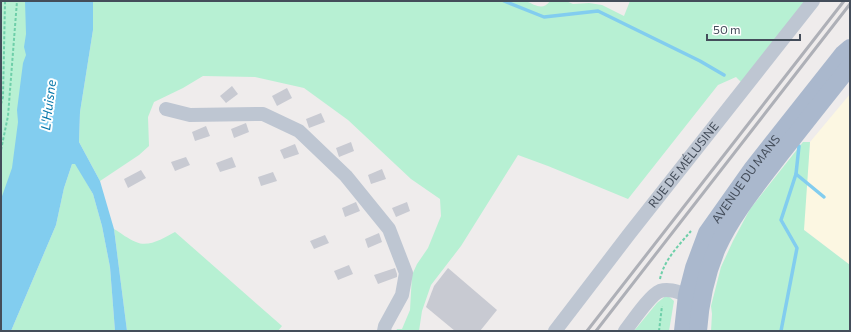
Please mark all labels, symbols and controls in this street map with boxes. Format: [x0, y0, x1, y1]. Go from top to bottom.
scale bar [707, 16, 800, 42]
text: 50 m [713, 22, 741, 36]
water label: L'Huisne [37, 79, 59, 131]
street label: RUE DE MÉLUSINE [645, 119, 721, 210]
street label: AVENUE DU MANS [708, 132, 782, 225]

